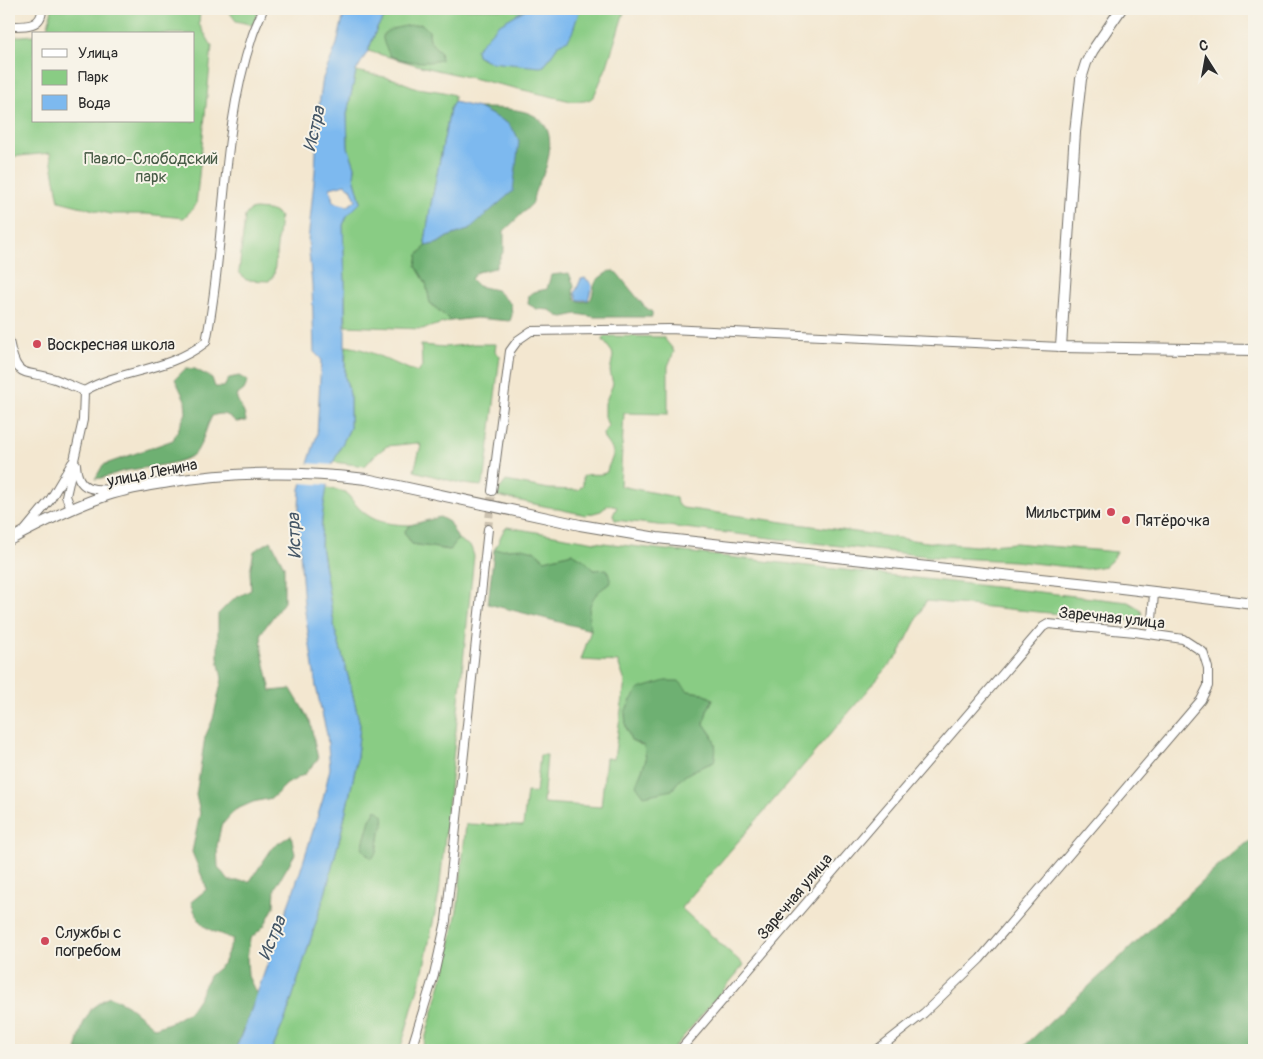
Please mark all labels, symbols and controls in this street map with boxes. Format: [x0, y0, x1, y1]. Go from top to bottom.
legend [32, 32, 195, 122]
north arrow [1180, 32, 1230, 82]
text: С [1198, 36, 1210, 55]
text: Улица [78, 44, 118, 63]
text: Парк [78, 68, 109, 87]
text: Вода [78, 94, 111, 113]
water label: Истра [298, 103, 331, 154]
park label: Павло-Слободский парк [84, 149, 218, 187]
place label: Воскресная школа [47, 335, 175, 355]
marker: Воскресная школа [31, 338, 43, 350]
street label: улица Ленина [104, 454, 199, 492]
place label: Мильстрим [1026, 503, 1101, 523]
marker: Мильстрим [1105, 506, 1117, 518]
water label: Истра [282, 511, 307, 559]
place label: Пятёрочка [1136, 511, 1210, 531]
marker: Пятёрочка [1120, 514, 1132, 526]
street label: Заречная улица [1058, 602, 1166, 634]
street label: Заречная улица [753, 849, 837, 944]
water label: Истра [253, 911, 292, 964]
place label: Службы с погребом [55, 923, 121, 961]
marker: Службы с погребом [39, 935, 51, 947]

